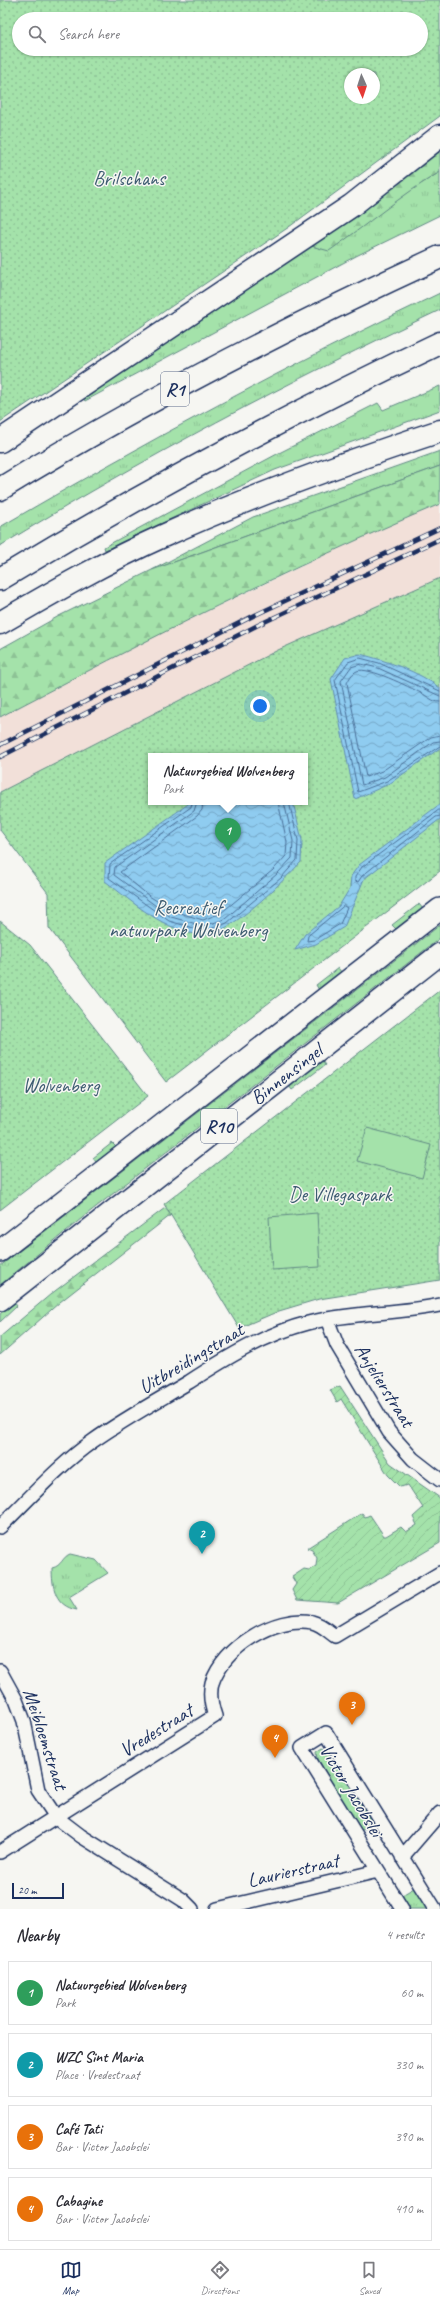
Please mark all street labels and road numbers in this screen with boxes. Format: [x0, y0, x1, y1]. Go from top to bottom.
road number: R1 [161, 372, 189, 406]
street label: Binnensingel [245, 1036, 330, 1110]
road number: R10 [201, 1109, 237, 1143]
street label: Uitbreidingstraat [134, 1316, 250, 1400]
street label: Anjelierstraat [349, 1339, 421, 1434]
street label: Meibloemstraat [17, 1685, 74, 1795]
street label: Vredestraat [115, 1696, 200, 1763]
street label: Victor Jacobslei [314, 1739, 390, 1843]
street label: Laurierstraat [245, 1847, 344, 1893]

